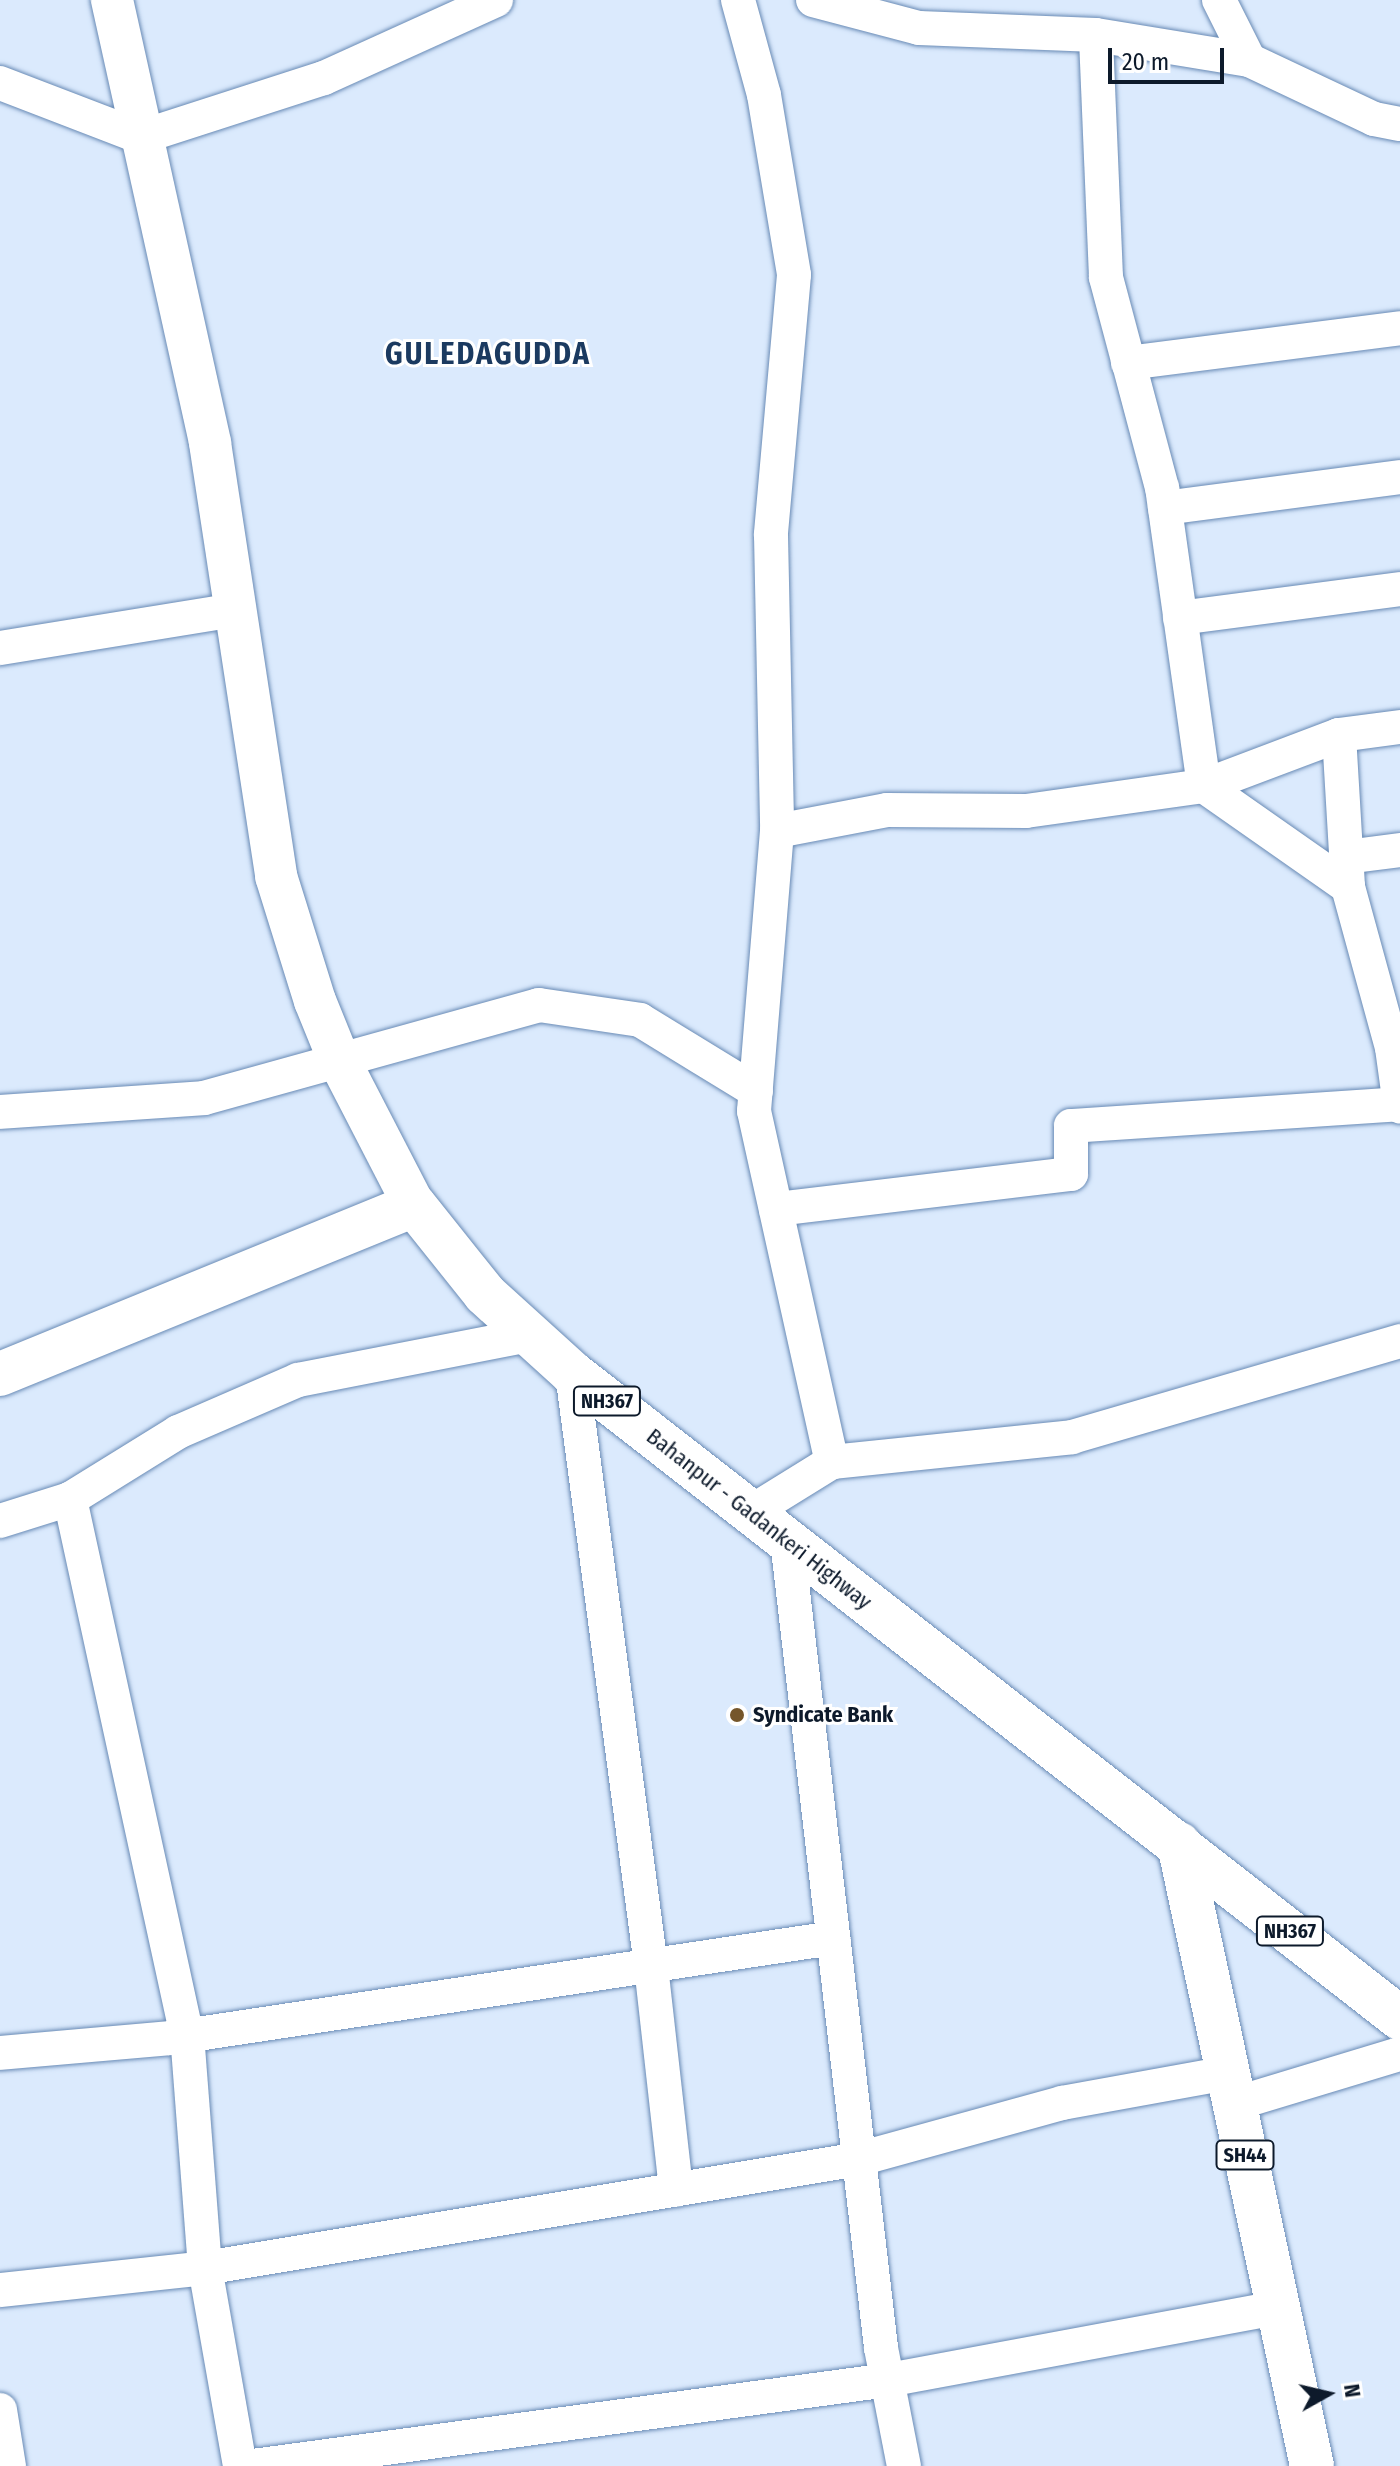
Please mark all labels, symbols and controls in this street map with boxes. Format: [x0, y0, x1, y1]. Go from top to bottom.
scale bar [1112, 32, 1228, 82]
text: 20 m [1122, 48, 1169, 76]
district label: GULEDAGUDDA [385, 336, 591, 372]
road number: NH367 [571, 1385, 643, 1417]
street label: Bahanpur - Gadankeri Highway [641, 1423, 877, 1615]
place label: Syndicate Bank [753, 1702, 893, 1728]
marker: Syndicate Bank [728, 1706, 746, 1724]
road number: NH367 [1254, 1915, 1326, 1947]
road number: SH44 [1215, 2139, 1275, 2171]
north arrow [1288, 2354, 1368, 2434]
text: N [1338, 2382, 1367, 2399]

